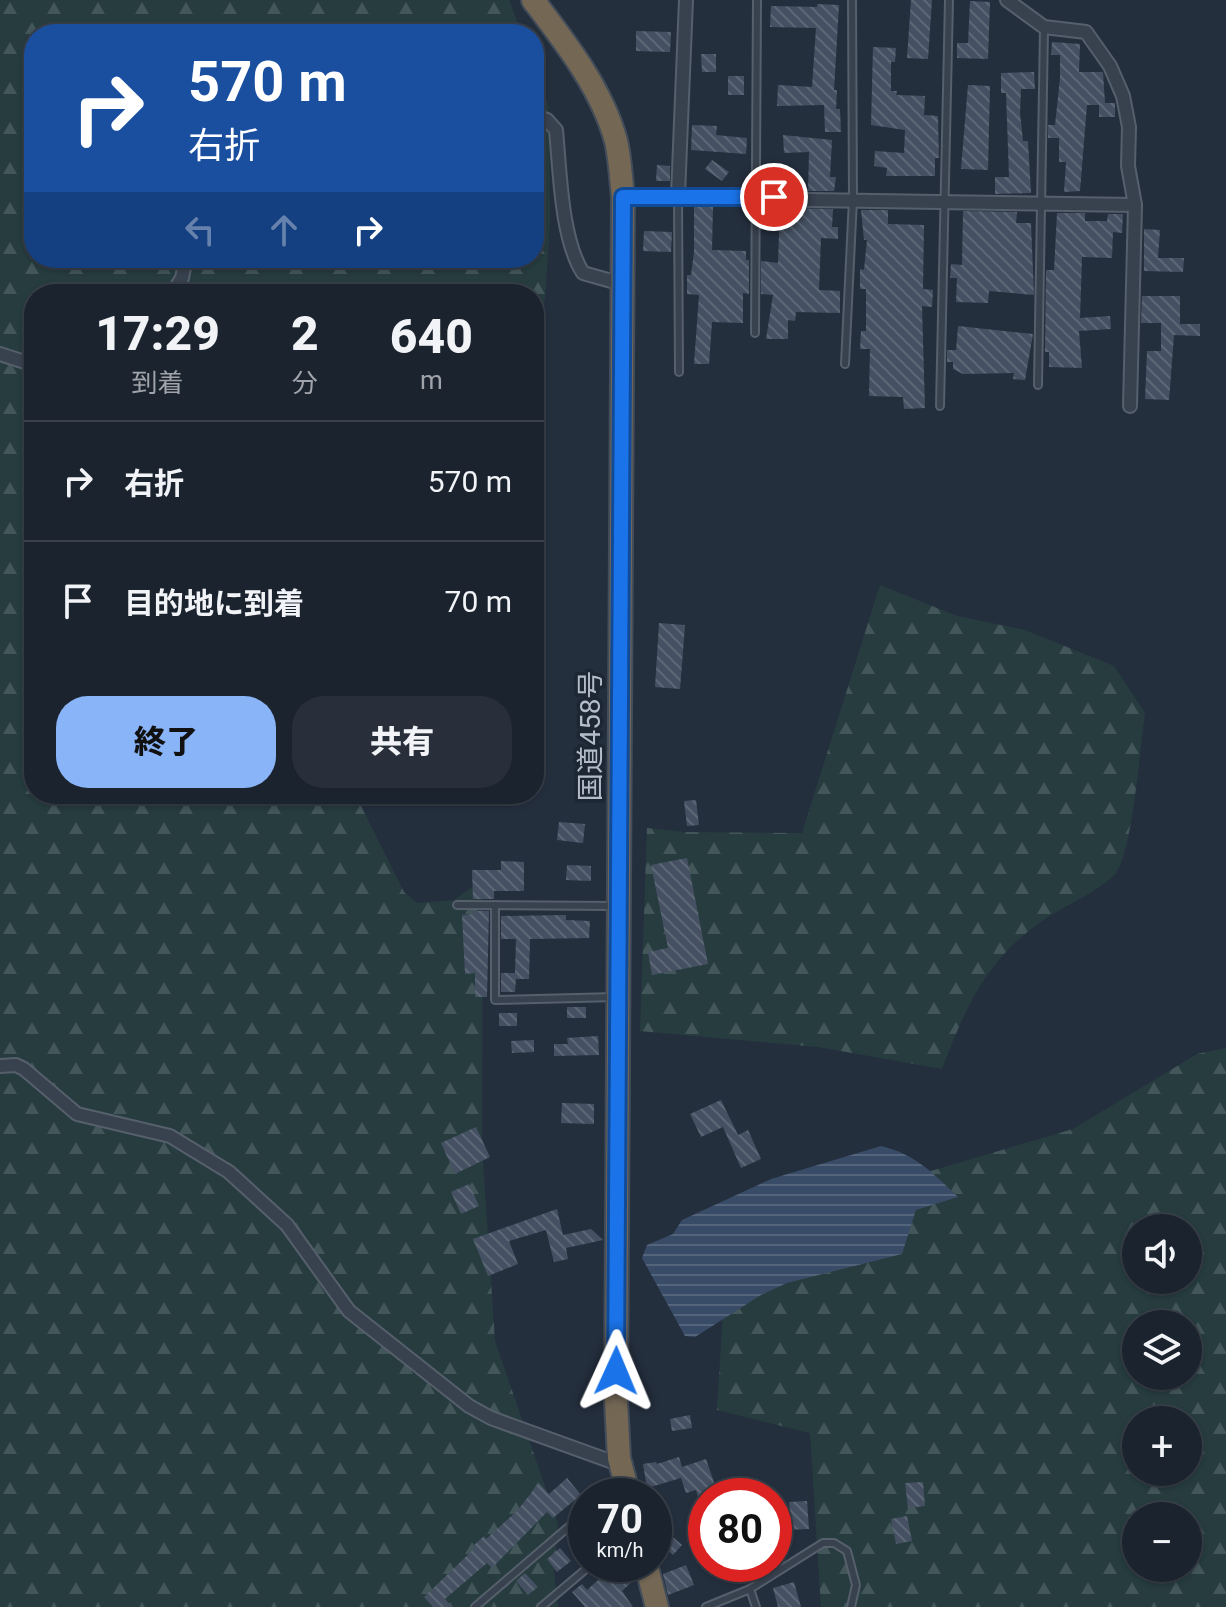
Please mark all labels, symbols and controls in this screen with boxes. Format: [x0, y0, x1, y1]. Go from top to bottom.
text: 570 m [188, 49, 347, 115]
icon: right [56, 56, 160, 160]
text: 右折 [188, 125, 260, 167]
pin [740, 163, 808, 231]
icon: arrive [752, 175, 796, 219]
icon: left [178, 208, 222, 252]
icon: ahead [262, 208, 306, 252]
icon: right [346, 208, 390, 252]
text: 17:29 [95, 305, 220, 362]
text: 2 [291, 305, 319, 362]
text: 640 [390, 308, 473, 365]
text: m [420, 365, 443, 395]
text: 到着 [131, 368, 183, 398]
text: 分 [292, 368, 318, 398]
icon: right [56, 459, 100, 503]
text: 570 m [428, 464, 512, 499]
text: 右折 [124, 466, 184, 501]
icon: arrive [56, 579, 100, 623]
text: 70 m [445, 584, 512, 619]
text: 目的地に到着 [124, 586, 304, 621]
street label: 国道458号 [574, 670, 607, 802]
button: 終了 [56, 696, 276, 788]
button: 共有 [292, 696, 512, 788]
map controls [1122, 1214, 1202, 1582]
button: sound [1122, 1214, 1202, 1294]
button: layers [1122, 1310, 1202, 1390]
position arrow [574, 1329, 658, 1413]
button: + [1122, 1406, 1202, 1486]
speed limit sign: 80 [688, 1478, 792, 1582]
text: 70 [597, 1496, 643, 1543]
button: − [1122, 1502, 1202, 1582]
text: km/h [597, 1538, 643, 1562]

